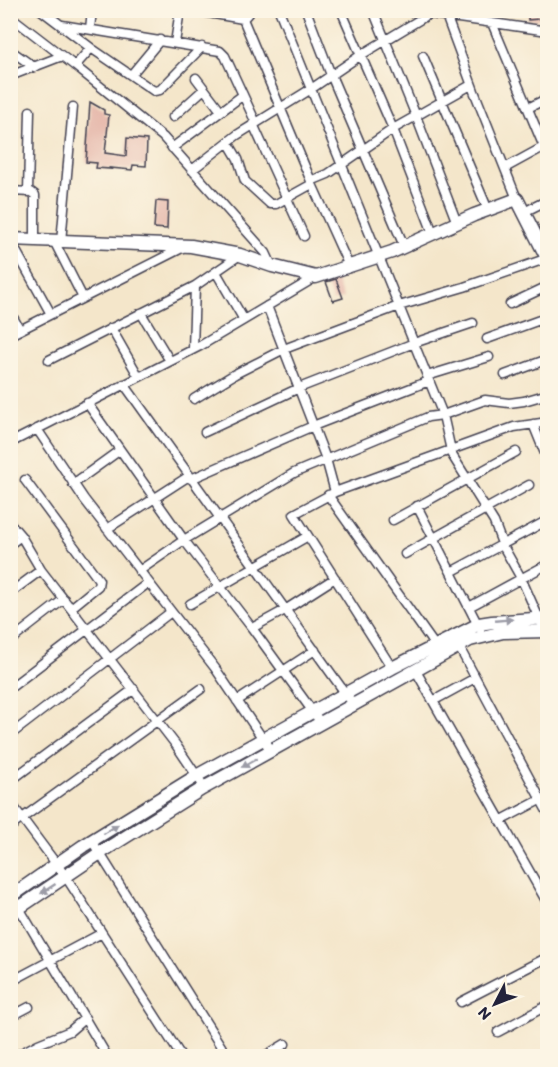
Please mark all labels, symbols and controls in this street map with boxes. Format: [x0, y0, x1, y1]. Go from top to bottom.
one-way arrow [495, 615, 514, 625]
one-way arrow [240, 758, 257, 768]
one-way arrow [103, 824, 119, 835]
one-way arrow [40, 883, 57, 894]
north arrow [465, 974, 525, 1034]
text: N [474, 1003, 495, 1024]

